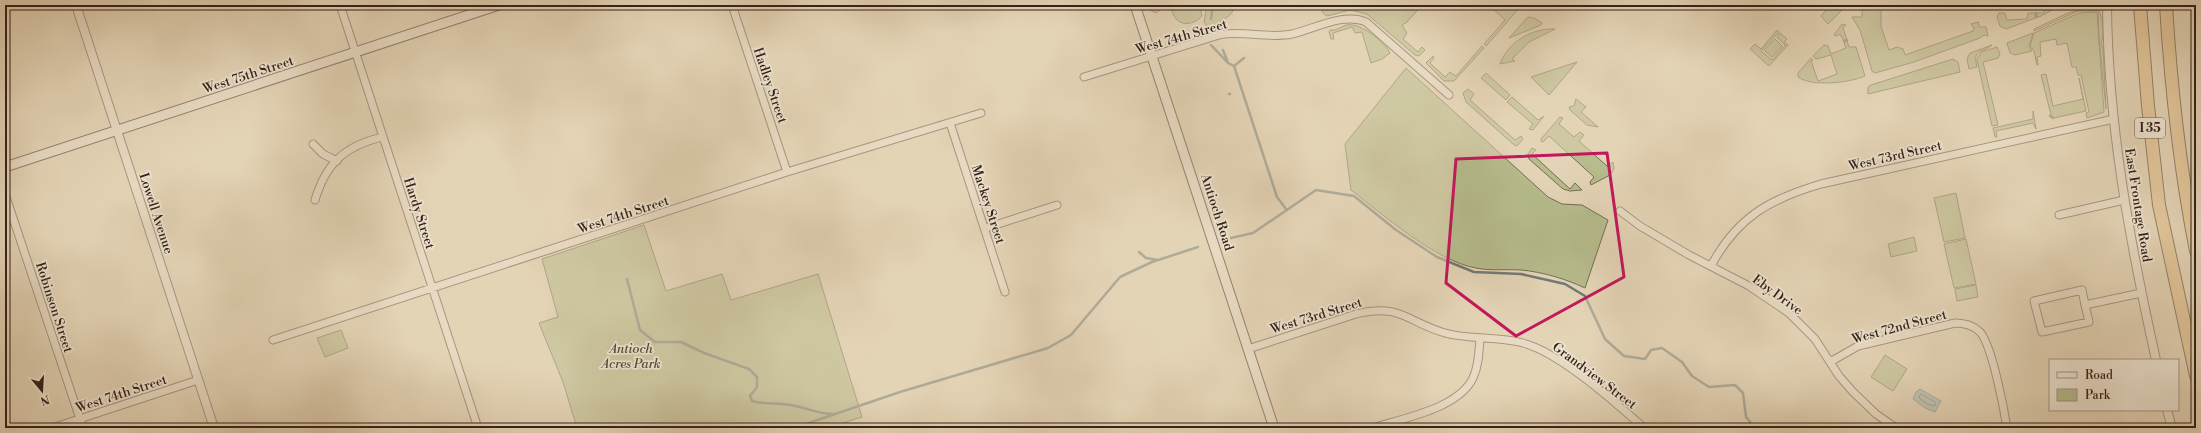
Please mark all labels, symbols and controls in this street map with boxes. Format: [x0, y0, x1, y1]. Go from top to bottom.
street label: West 74th Street [1133, 16, 1229, 58]
street label: Hadley Street [750, 45, 791, 126]
street label: West 75th Street [200, 53, 296, 97]
road number: I 35 [2135, 118, 2165, 138]
street label: West 73rd Street [1846, 137, 1944, 175]
street label: East Frontage Road [2121, 147, 2155, 264]
street label: Mackey Street [968, 163, 1008, 246]
street label: Lowell Avenue [135, 171, 177, 256]
street label: Antioch Road [1197, 171, 1237, 253]
street label: Hardy Street [400, 175, 438, 252]
street label: West 74th Street [575, 193, 671, 237]
street label: Robinson Street [32, 260, 76, 355]
street label: Eby Drive [1749, 271, 1806, 319]
street label: West 73rd Street [1268, 294, 1364, 338]
street label: West 72nd Street [1849, 307, 1949, 348]
street label: Grandview Street [1549, 339, 1640, 413]
park label: Antioch Acres Park [600, 341, 661, 372]
legend [2049, 359, 2179, 411]
text: Road [2085, 368, 2113, 383]
north arrow [22, 371, 62, 411]
street label: West 74th Street [73, 372, 169, 416]
text: Park [2085, 388, 2111, 403]
text: N [38, 392, 51, 408]

